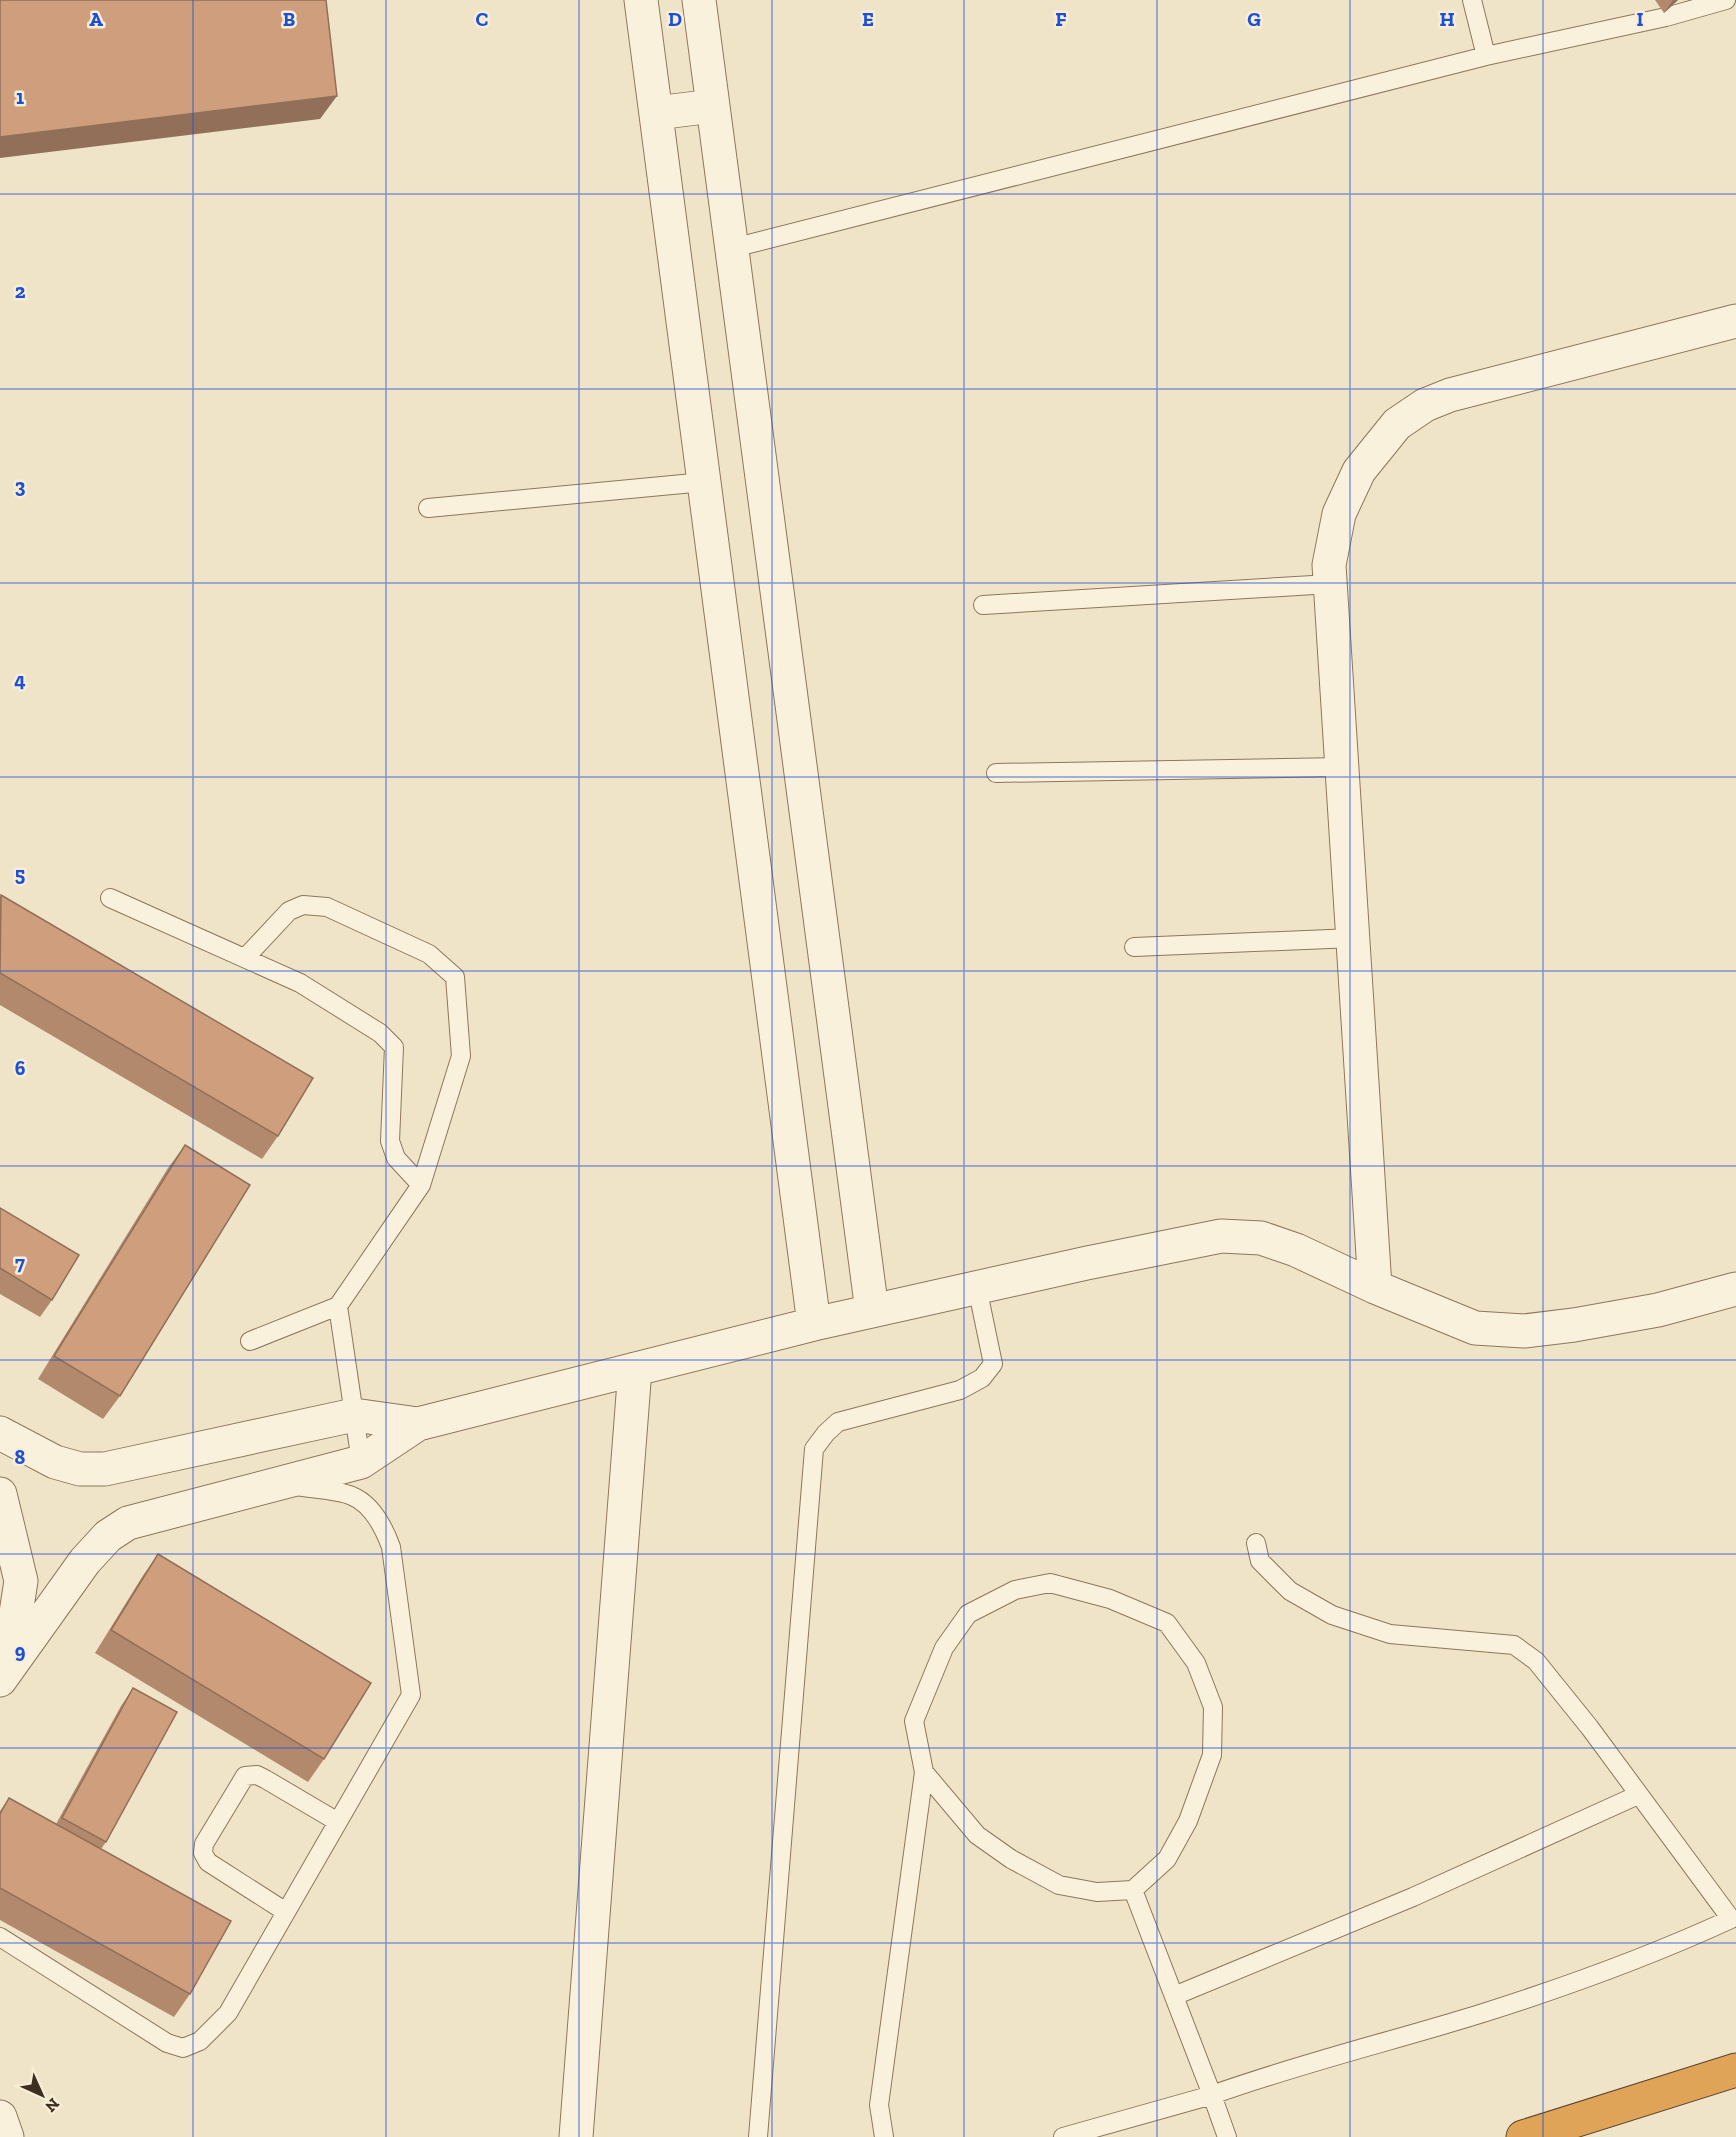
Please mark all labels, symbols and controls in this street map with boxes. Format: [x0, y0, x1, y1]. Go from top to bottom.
text: A [89, 7, 103, 31]
text: B [283, 7, 295, 31]
text: C [476, 7, 489, 31]
text: D [668, 7, 682, 31]
text: E [862, 7, 874, 31]
text: F [1055, 7, 1067, 31]
text: G [1247, 7, 1261, 31]
text: H [1439, 7, 1455, 31]
text: I [1636, 7, 1644, 31]
text: 1 [16, 85, 24, 109]
text: 2 [15, 279, 26, 303]
text: 3 [15, 474, 26, 498]
text: 4 [14, 668, 26, 692]
text: 5 [15, 862, 25, 886]
text: 6 [15, 1056, 26, 1080]
text: 7 [15, 1251, 25, 1275]
text: 8 [15, 1445, 26, 1469]
text: 9 [15, 1639, 26, 1663]
north arrow [12, 2065, 72, 2125]
text: N [41, 2094, 63, 2116]

